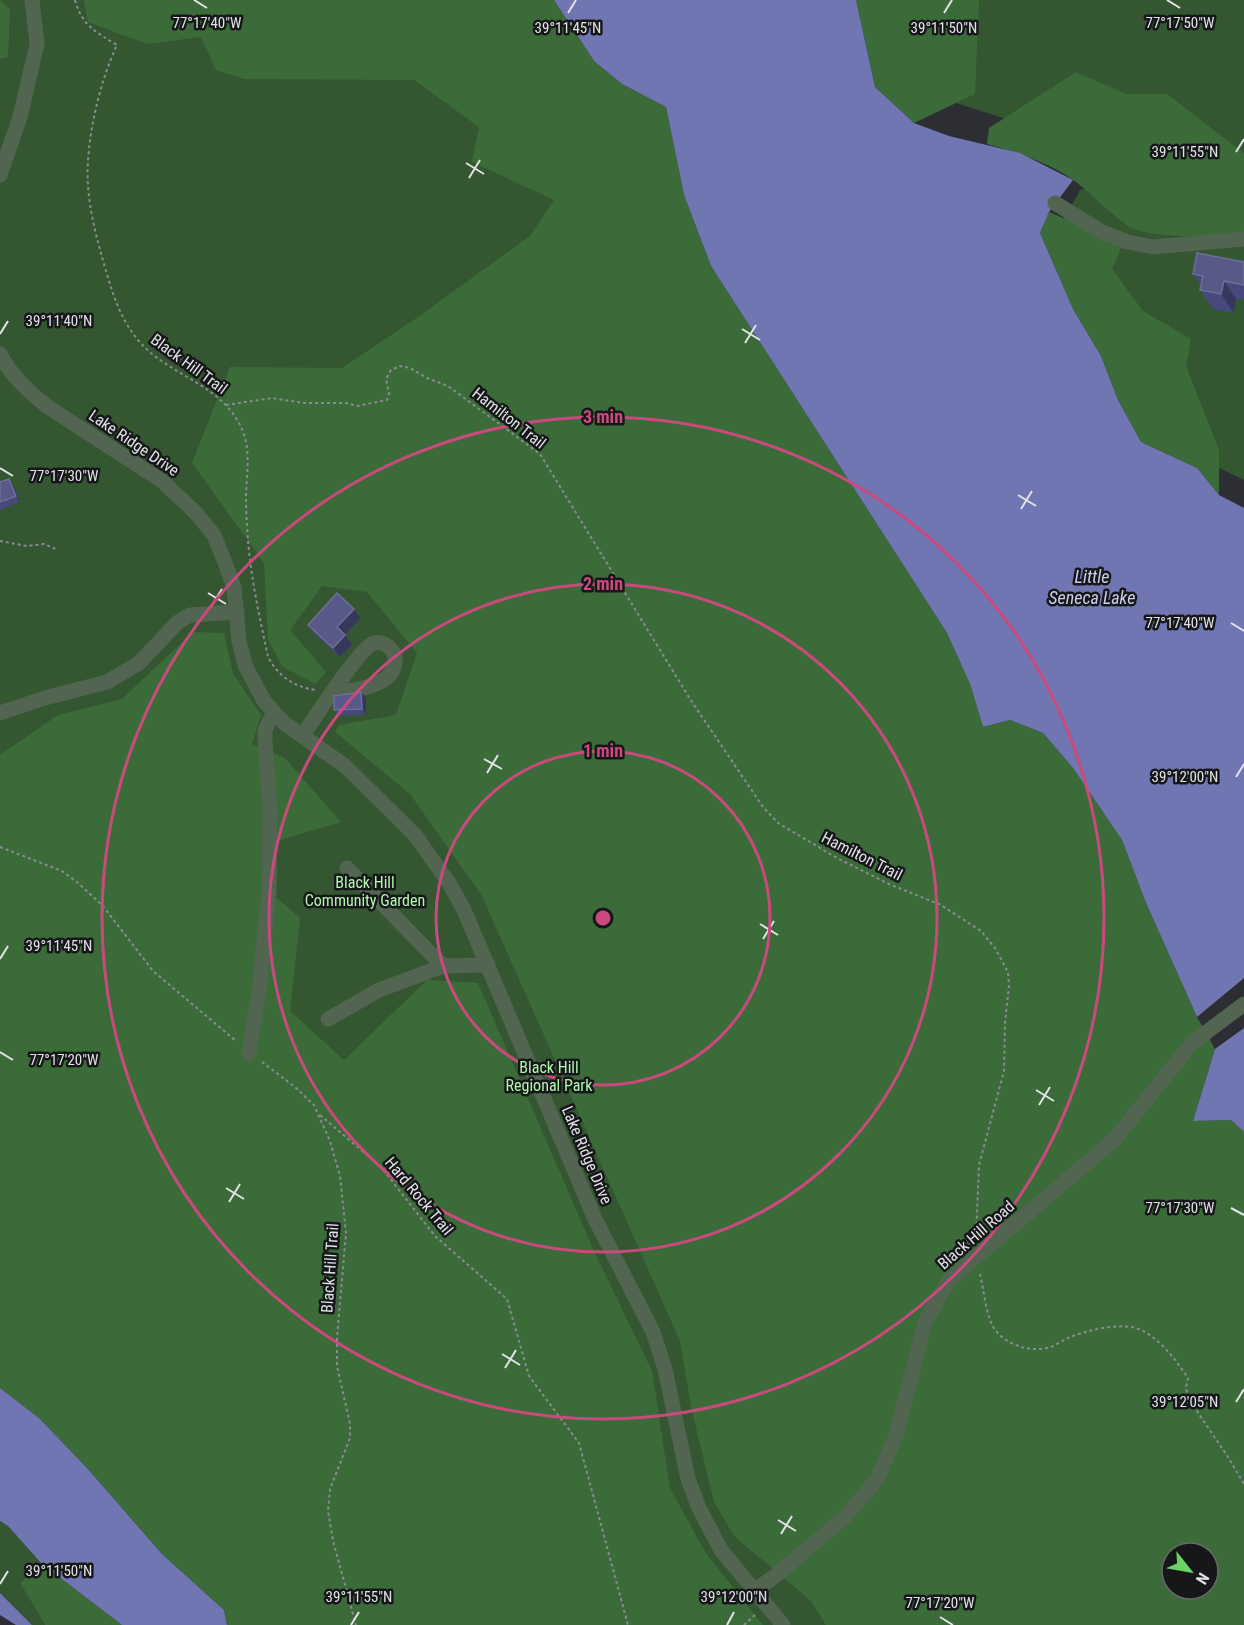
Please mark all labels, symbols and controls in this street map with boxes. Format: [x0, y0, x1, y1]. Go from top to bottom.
text: 77°17'40"W [173, 14, 242, 32]
text: 77°17'50"W [1146, 14, 1215, 32]
text: 39°11'45"N [535, 19, 601, 37]
text: 39°11'50"N [911, 19, 977, 37]
text: 39°11'55"N [1152, 143, 1218, 161]
text: 39°11'40"N [26, 312, 92, 330]
street label: Black Hill Trail [147, 330, 231, 398]
street label: Hamilton Trail [468, 383, 550, 453]
street label: Lake Ridge Drive [85, 406, 183, 480]
text: 3 min [583, 406, 623, 427]
text: 77°17'30"W [30, 467, 99, 485]
water label: Little Seneca Lake [1049, 566, 1135, 608]
text: 2 min [583, 573, 623, 594]
text: 77°17'40"W [1146, 614, 1215, 632]
text: 1 min [583, 740, 623, 761]
text: 39°12'00"N [1152, 768, 1218, 786]
street label: Hamilton Trail [818, 828, 906, 884]
park label: Black Hill Community Garden [305, 873, 425, 910]
centre of rings [593, 908, 613, 928]
text: 39°11'45"N [26, 937, 92, 955]
text: 77°17'20"W [30, 1051, 99, 1069]
park label: Black Hill Regional Park [506, 1058, 593, 1095]
street label: Lake Ridge Drive [558, 1103, 616, 1207]
street label: Hard Rock Trail [381, 1153, 457, 1239]
street label: Black Hill Road [934, 1197, 1018, 1273]
text: 77°17'30"W [1146, 1199, 1215, 1217]
street label: Black Hill Trail [317, 1222, 343, 1314]
text: 39°12'05"N [1152, 1393, 1218, 1411]
north arrow [1160, 1541, 1220, 1601]
text: 39°11'50"N [26, 1562, 92, 1580]
text: N [1192, 1569, 1213, 1588]
text: 39°11'55"N [326, 1588, 392, 1606]
text: 39°12'00"N [701, 1588, 767, 1606]
text: 77°17'20"W [906, 1594, 975, 1612]

